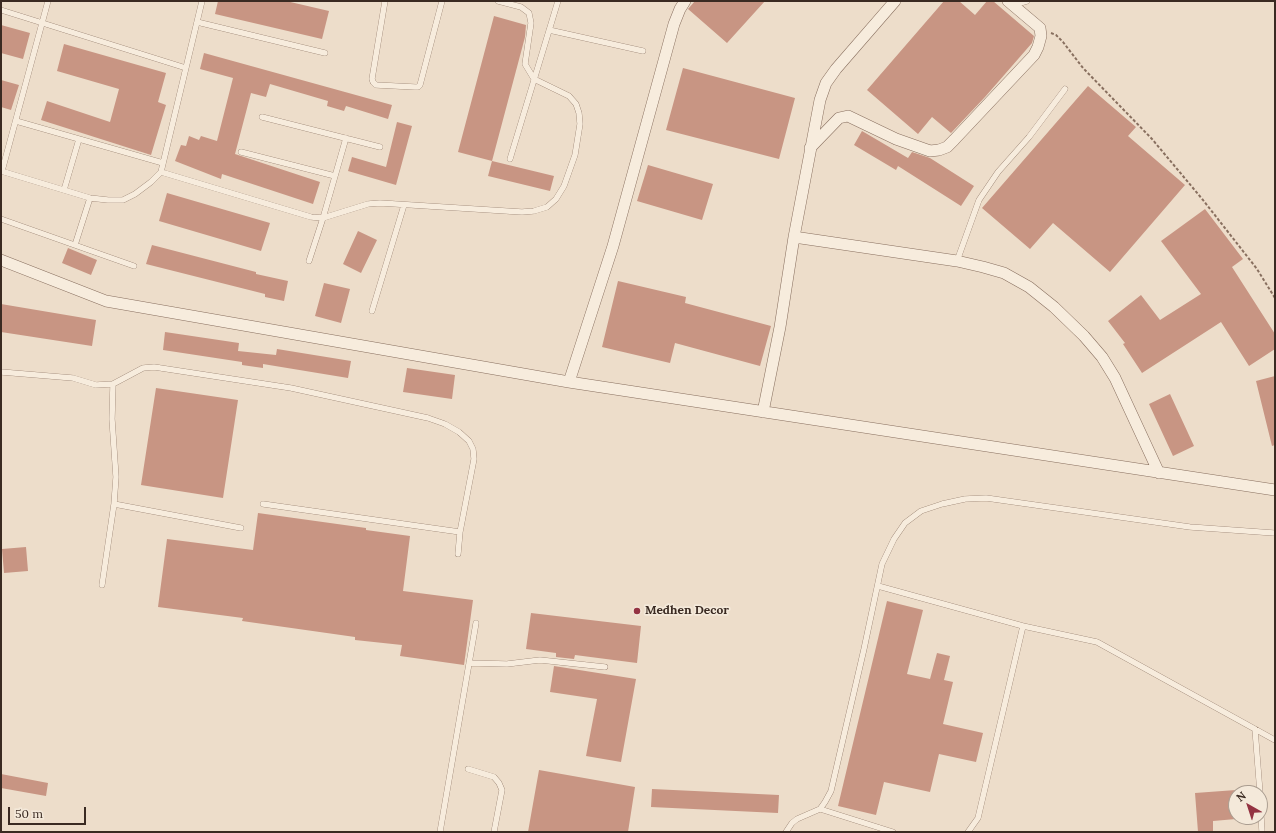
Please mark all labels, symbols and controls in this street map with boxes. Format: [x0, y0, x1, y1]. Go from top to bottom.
place label: Medhen Decor [645, 604, 729, 618]
marker: Medhen Decor [632, 606, 642, 616]
north arrow [1228, 785, 1268, 825]
text: N [1233, 788, 1249, 805]
scale bar [10, 799, 88, 825]
text: 50 m [15, 806, 43, 821]

